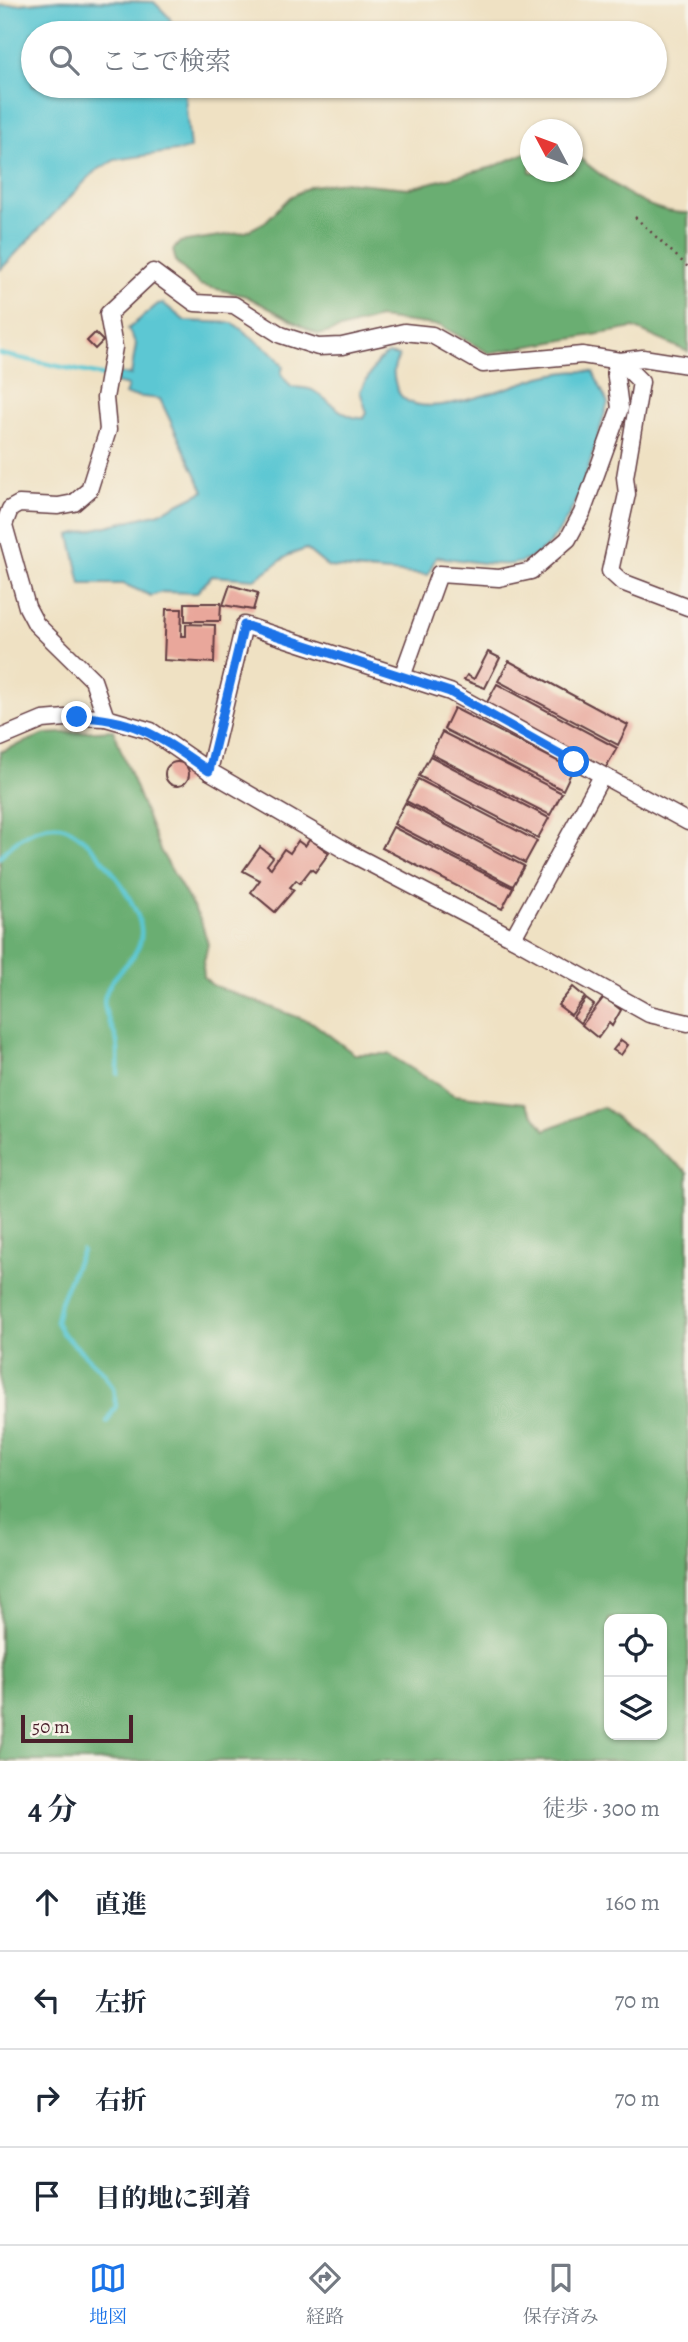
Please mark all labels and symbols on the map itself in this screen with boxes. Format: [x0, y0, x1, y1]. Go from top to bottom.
north arrow [520, 119, 583, 182]
route end [61, 701, 92, 732]
route start [558, 746, 589, 777]
scale bar [21, 1712, 133, 1744]

